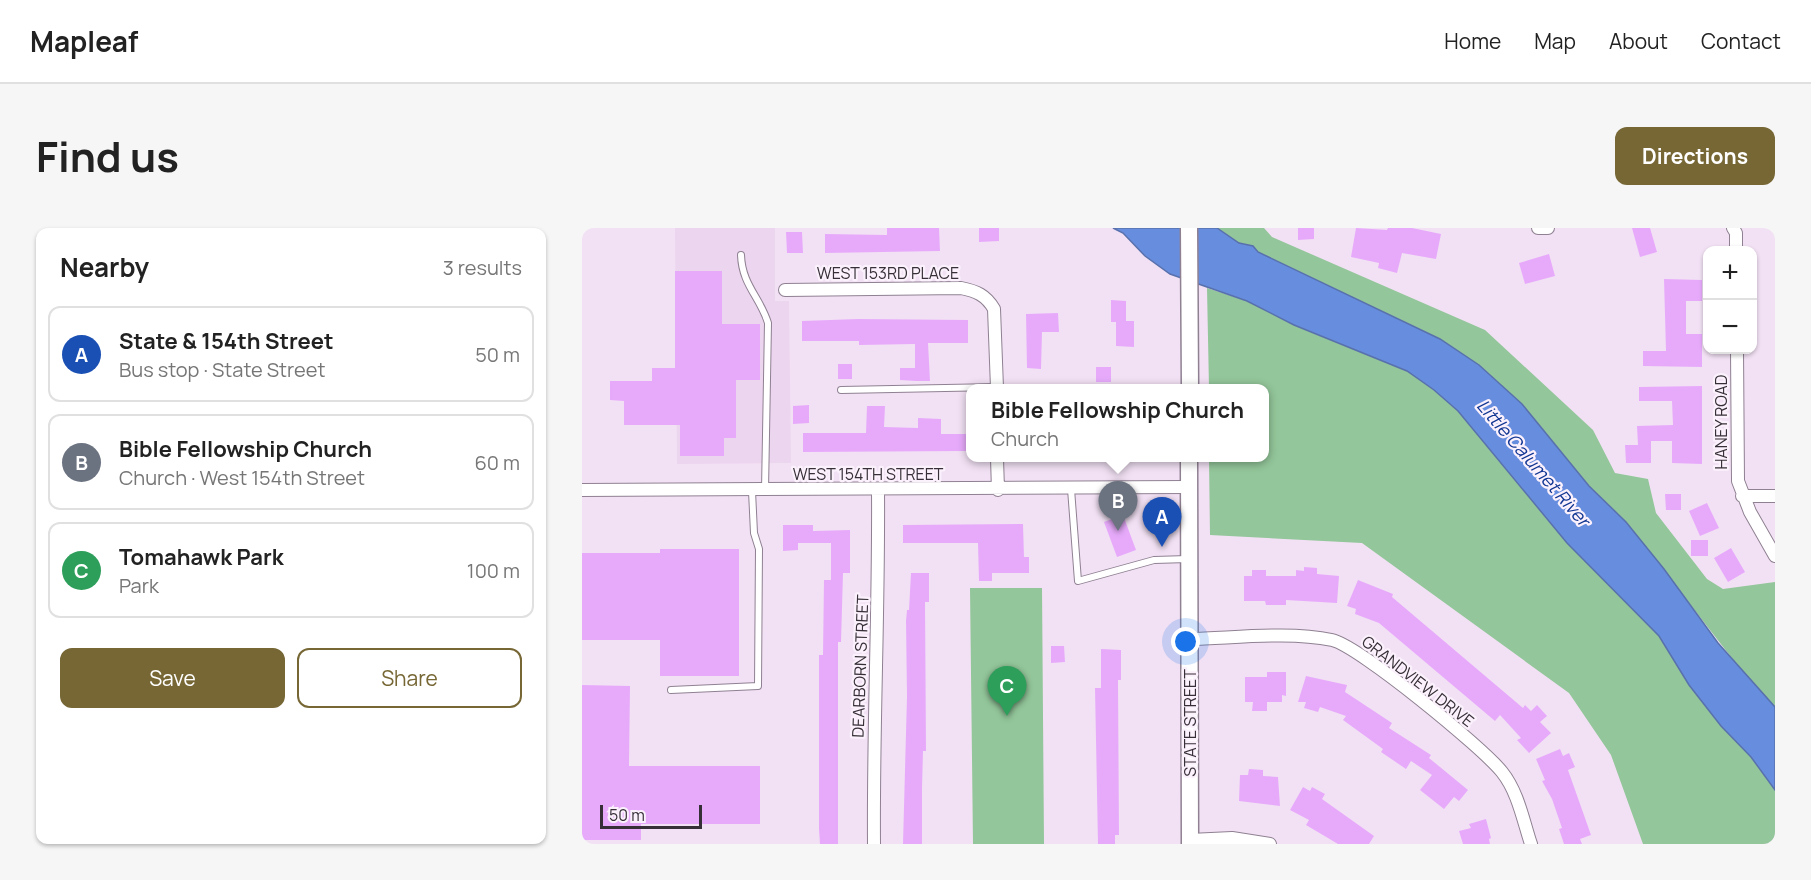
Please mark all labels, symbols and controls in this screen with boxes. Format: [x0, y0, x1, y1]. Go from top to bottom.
text: Mapleaf [30, 22, 138, 60]
text: Home [1444, 27, 1501, 55]
text: Map [1534, 27, 1576, 55]
text: About [1609, 27, 1668, 55]
text: Contact [1701, 27, 1781, 55]
text: Find us [36, 127, 179, 185]
button: Directions [1615, 127, 1775, 185]
map controls [1703, 246, 1757, 354]
button: + [1703, 246, 1757, 300]
text: Nearby [60, 249, 149, 285]
text: 3 results [443, 254, 522, 281]
street label: WEST 153RD PLACE [817, 262, 959, 284]
button: − [1703, 300, 1757, 354]
text: State & 154th Street [119, 326, 334, 356]
text: A [75, 341, 88, 368]
text: 50 m [475, 341, 520, 368]
text: Bus stop · State Street [119, 356, 325, 383]
street label: HANEY ROAD [1710, 374, 1732, 469]
popup [966, 384, 1269, 462]
water label: Little Calumet River [1472, 394, 1597, 533]
text: Bible Fellowship Church [991, 395, 1244, 425]
text: Church [991, 425, 1059, 452]
text: Bible Fellowship Church [119, 434, 372, 464]
text: B [75, 449, 88, 476]
text: 60 m [474, 449, 520, 476]
street label: WEST 154TH STREET [793, 463, 944, 485]
text: Church · West 154th Street [119, 464, 365, 491]
pin: B [1098, 482, 1138, 531]
pin: A [1142, 498, 1182, 547]
text: Tomahawk Park [119, 542, 284, 572]
text: C [74, 557, 89, 584]
text: 100 m [467, 557, 520, 584]
text: Park [119, 572, 159, 599]
street label: DEARBORN STREET [847, 594, 874, 738]
your location [1171, 627, 1200, 656]
street label: GRANDVIEW DRIVE [1357, 630, 1479, 732]
button: Save [60, 648, 285, 708]
button: Share [297, 648, 522, 708]
pin: C [988, 666, 1026, 716]
street label: STATE STREET [1179, 669, 1201, 777]
scale bar [600, 802, 702, 830]
text: 50 m [609, 804, 645, 826]

